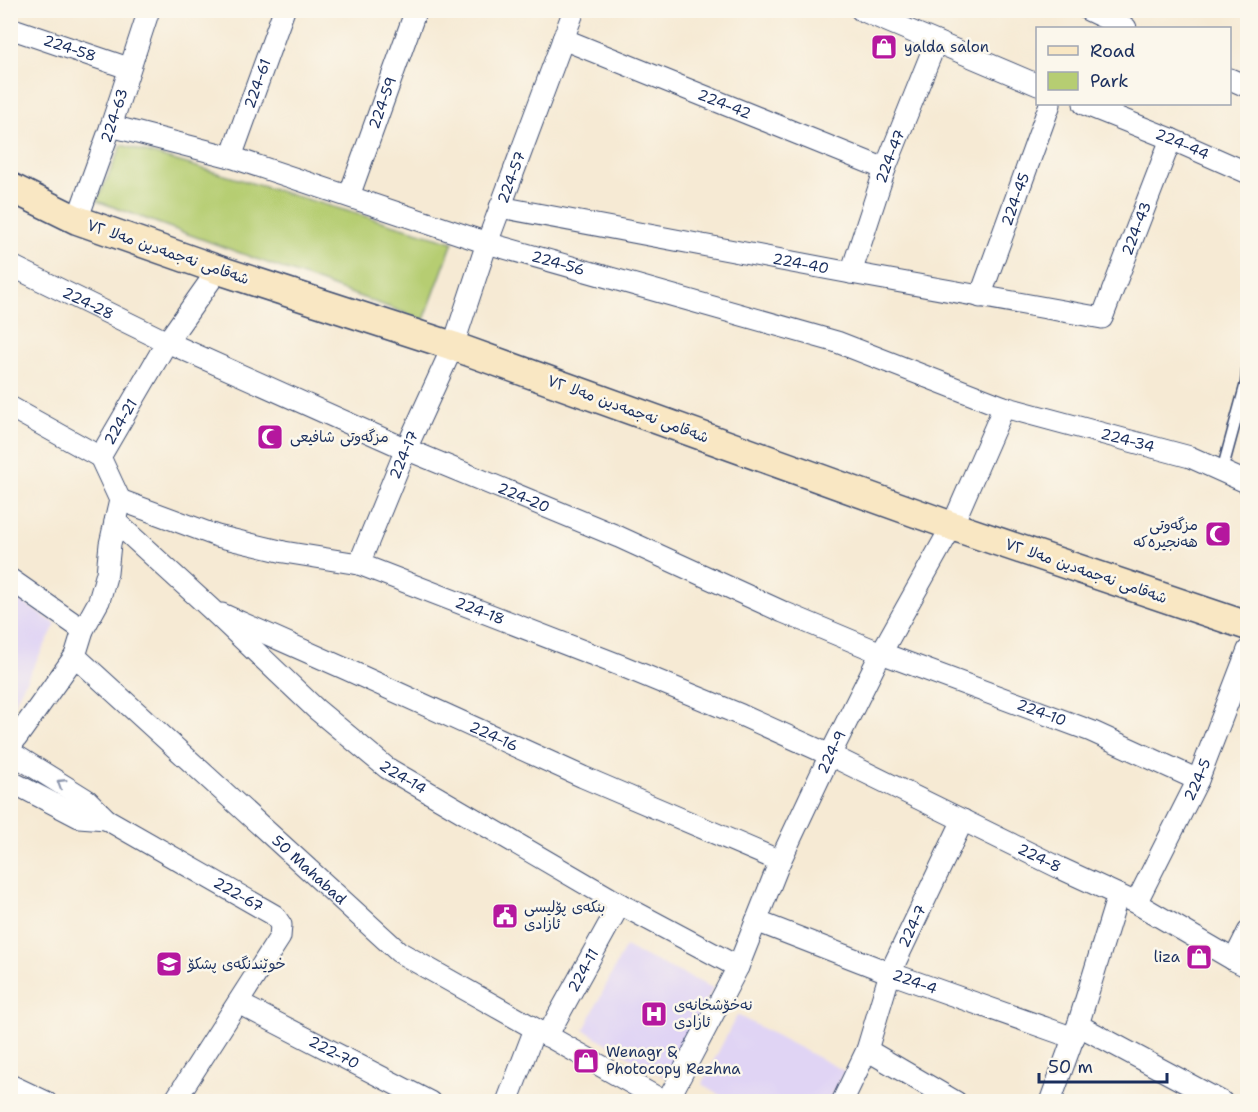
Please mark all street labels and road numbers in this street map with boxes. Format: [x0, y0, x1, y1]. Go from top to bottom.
street label: 224-58 [41, 30, 99, 66]
street label: 224-61 [239, 56, 276, 111]
street label: 224-59 [364, 74, 401, 132]
street label: 224-42 [695, 84, 754, 124]
street label: 224-63 [96, 86, 133, 145]
street label: 224-44 [1152, 124, 1212, 165]
street label: 224-47 [871, 127, 910, 186]
street label: 224-57 [493, 148, 530, 206]
street label: 224-45 [997, 170, 1034, 229]
street label: 224-43 [1117, 199, 1156, 258]
street label: شەقامی نەجمەدین مەلا ٧٢ [84, 215, 252, 289]
street label: 224-56 [529, 246, 587, 280]
street label: 224-40 [771, 248, 831, 279]
street label: 224-28 [59, 282, 117, 324]
street label: شەقامی نەجمەدین مەلا ٧٢ [544, 370, 712, 448]
street label: 224-21 [99, 395, 142, 448]
street label: 224-34 [1098, 423, 1157, 457]
street label: 224-17 [385, 427, 423, 482]
street label: 224-20 [494, 478, 553, 517]
street label: شەقامی نەجمەدین مەلا ٧٢ [1002, 534, 1170, 608]
street label: 224-18 [452, 592, 508, 630]
street label: 224-10 [1014, 694, 1069, 731]
street label: 224-16 [466, 717, 521, 756]
street label: 224-9 [813, 727, 851, 777]
street label: 224-5 [1179, 755, 1215, 804]
street label: 224-14 [375, 756, 430, 799]
street label: 50 Mahabad [268, 831, 351, 909]
street label: 224-8 [1014, 839, 1065, 877]
street label: 222-67 [210, 872, 267, 917]
street label: 224-7 [894, 901, 931, 951]
street label: 224-11 [563, 945, 603, 996]
street label: 224-4 [890, 965, 940, 999]
street label: 222-70 [305, 1031, 363, 1074]

